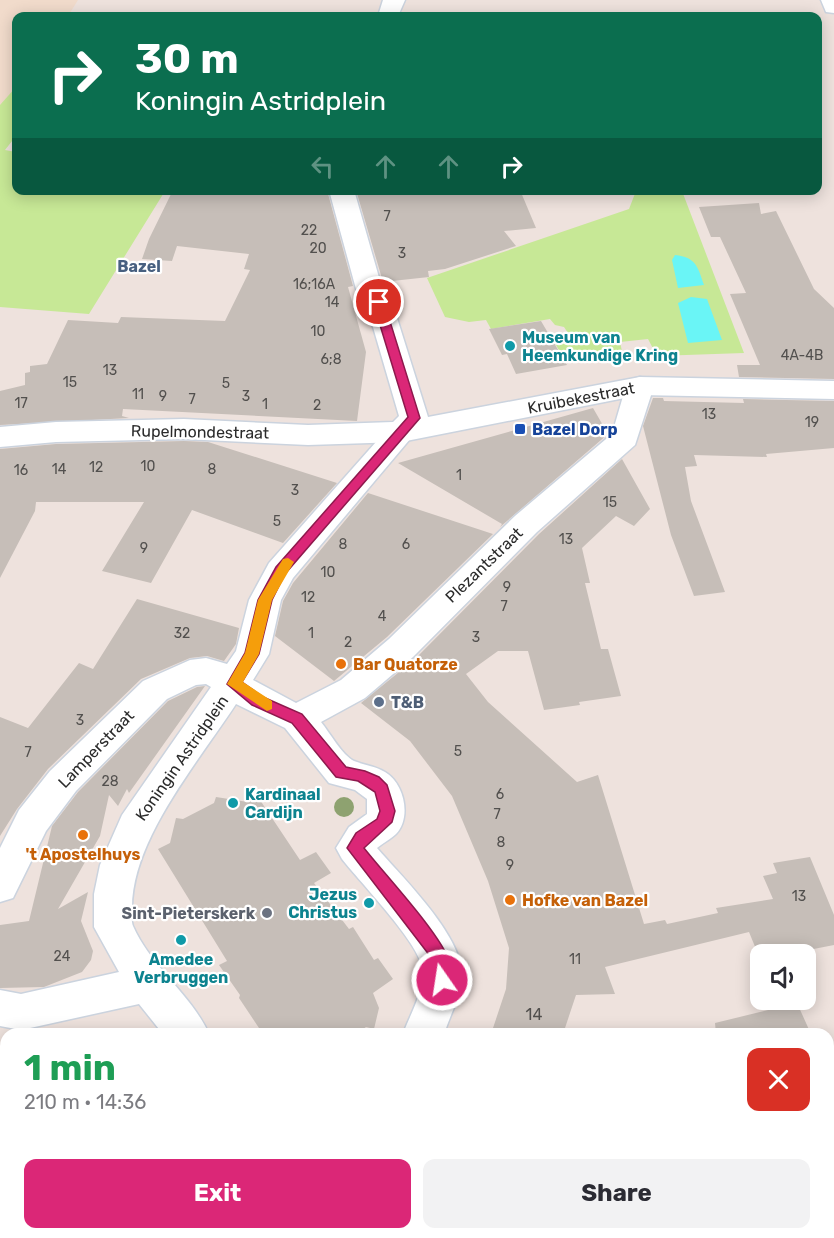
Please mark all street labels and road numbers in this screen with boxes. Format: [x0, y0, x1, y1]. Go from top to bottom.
street label: Kruibekestraat [526, 378, 636, 418]
street label: Rupelmondestraat [131, 421, 269, 443]
street label: Plezantstraat [441, 523, 527, 607]
street label: Koningin Astridplein [132, 692, 232, 824]
street label: Lamperstraat [54, 706, 138, 792]

